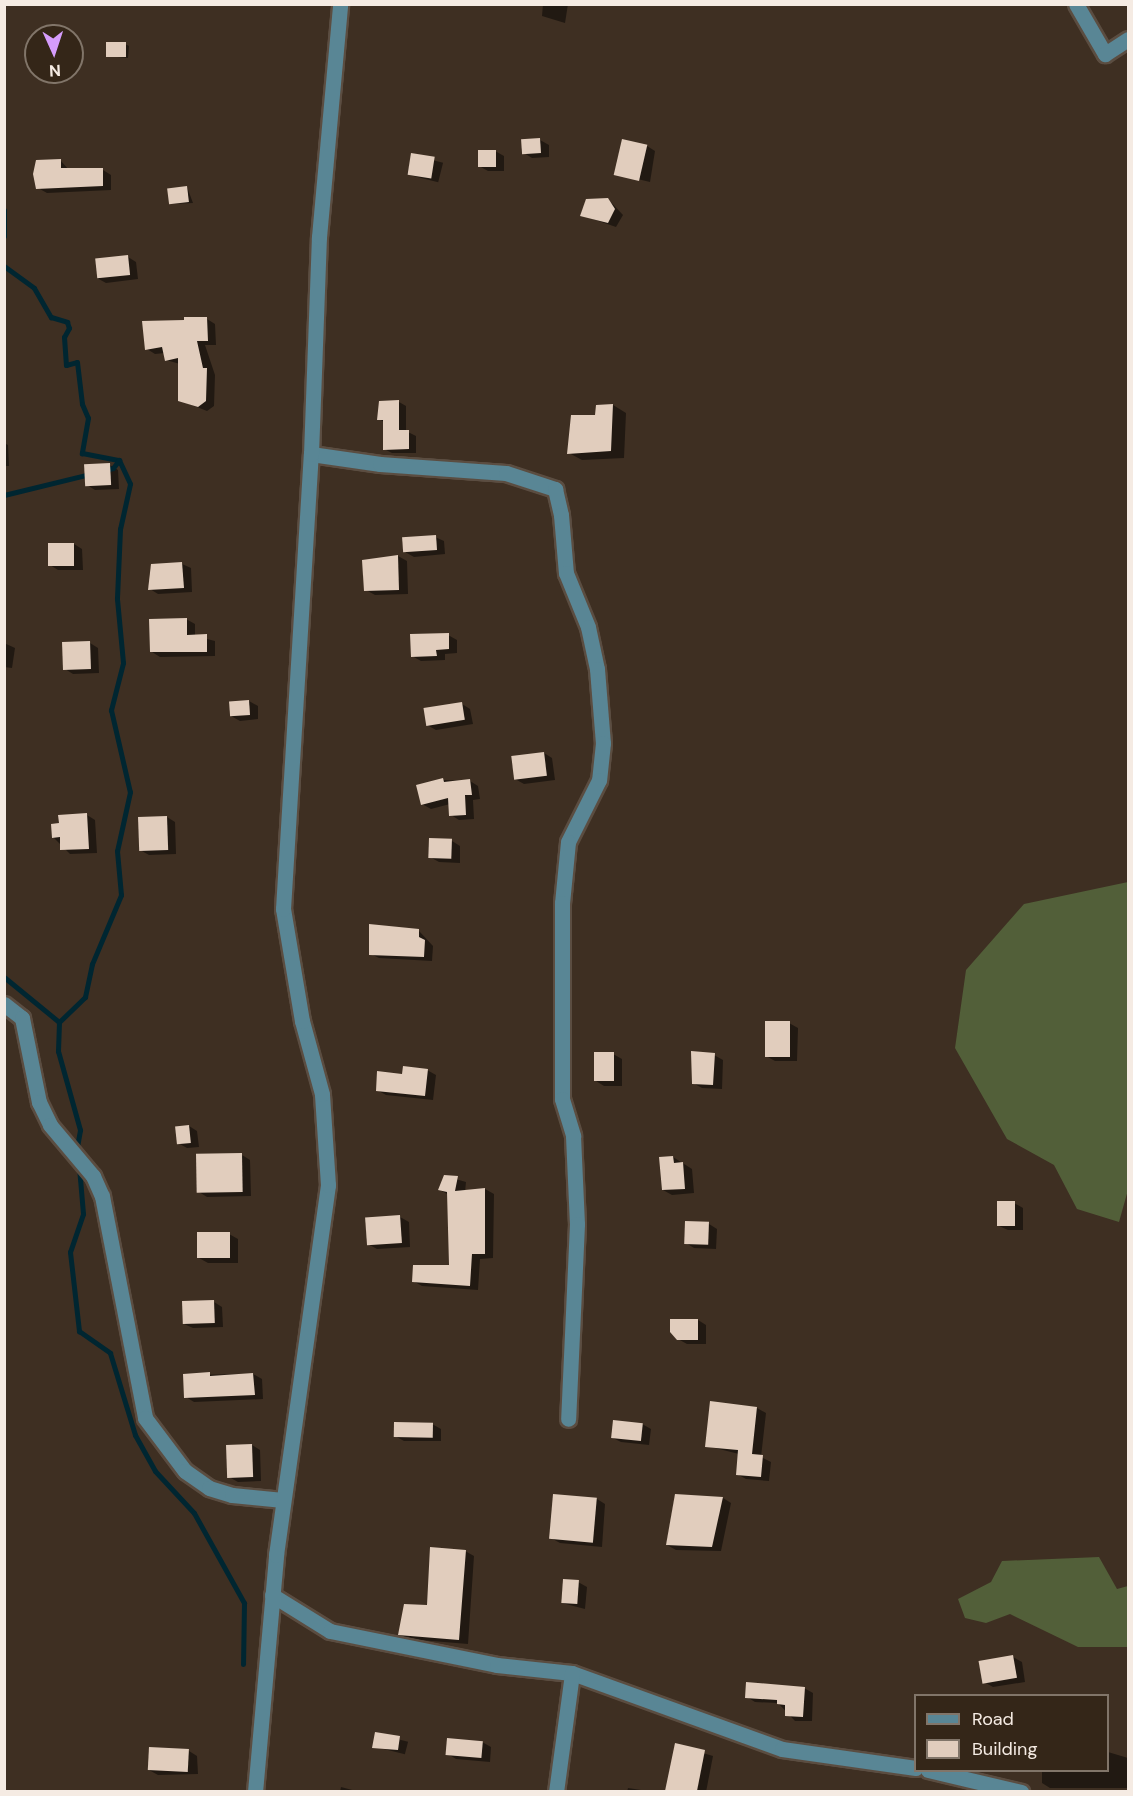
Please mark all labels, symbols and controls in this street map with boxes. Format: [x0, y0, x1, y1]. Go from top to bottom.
north arrow [24, 24, 84, 84]
text: N [48, 60, 61, 81]
legend [914, 1694, 1109, 1772]
text: Road [972, 1707, 1014, 1731]
text: Building [972, 1737, 1037, 1761]

